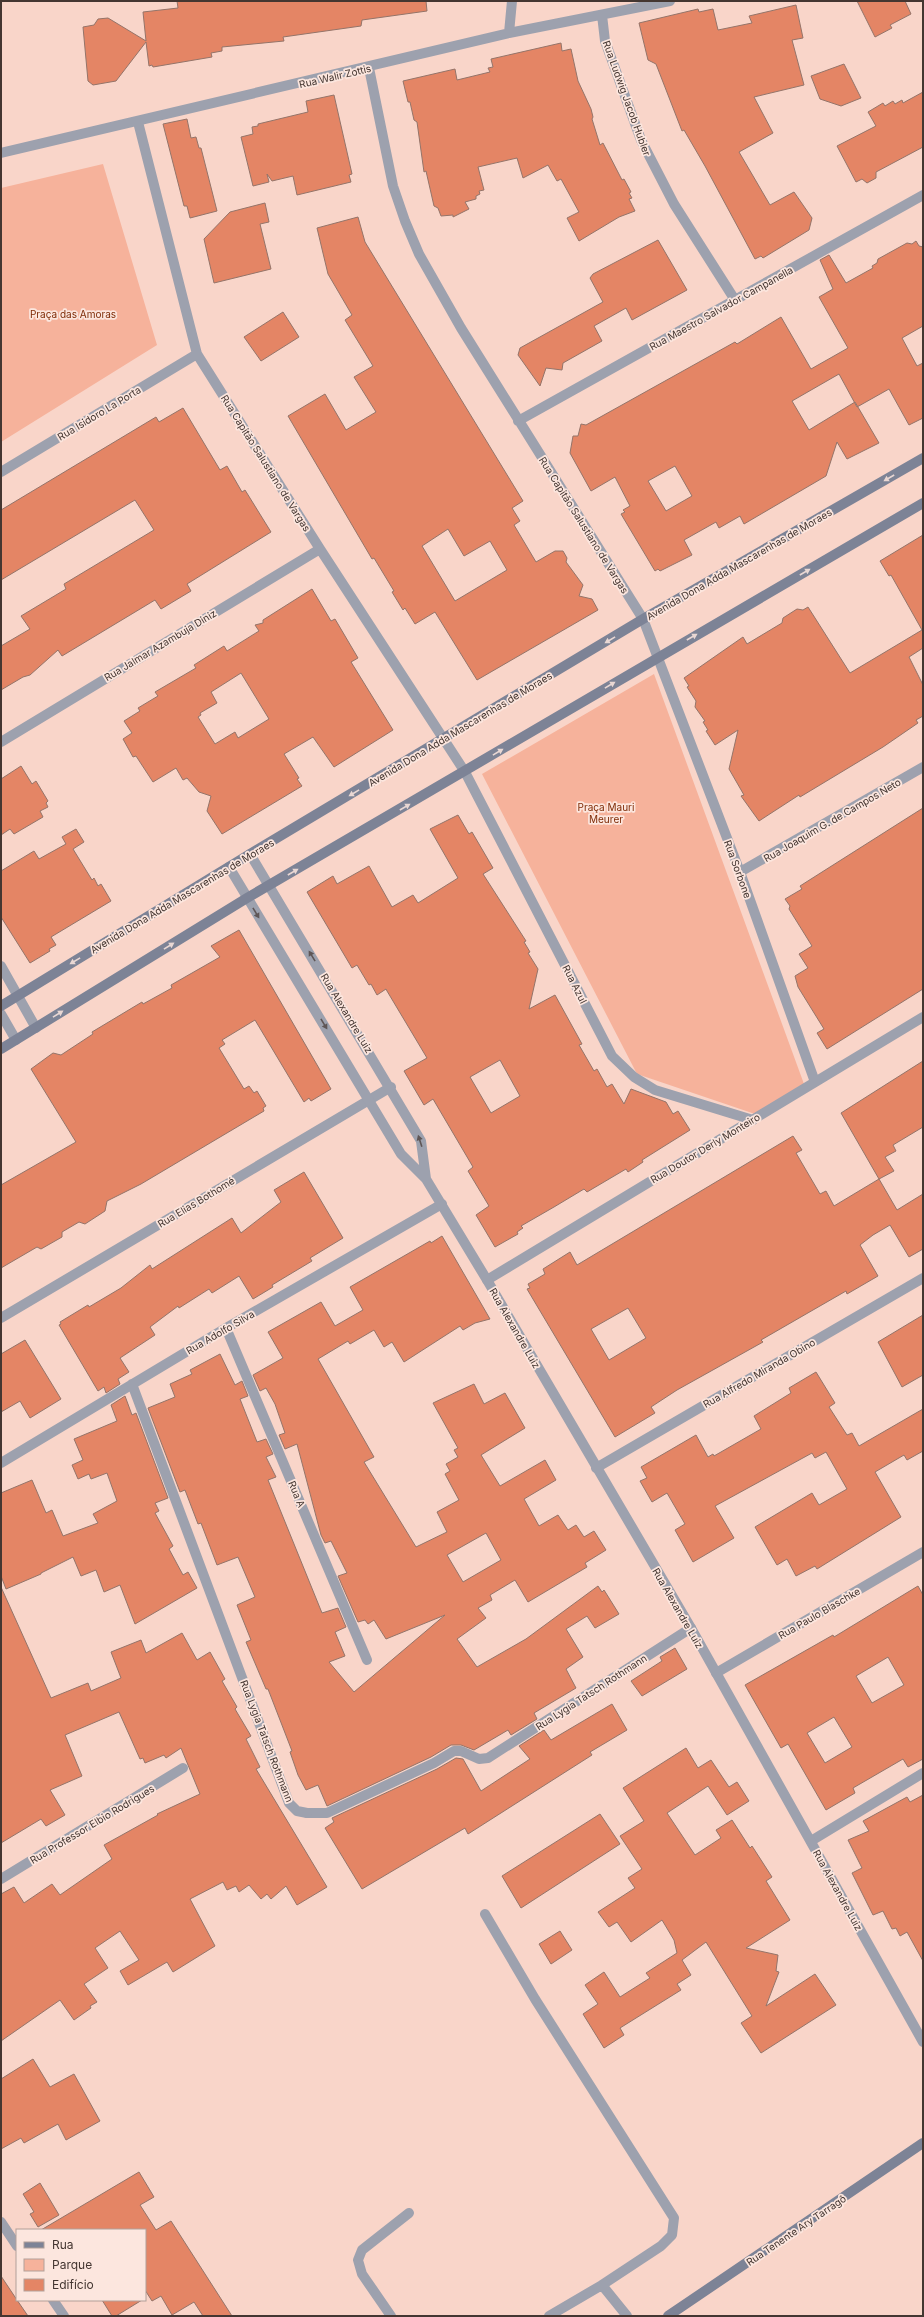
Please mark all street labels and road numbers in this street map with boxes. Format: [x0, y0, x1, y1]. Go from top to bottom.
street label: Rua Ludwig Jacob Hubler [601, 39, 653, 157]
street label: Rua Walir Zottis [298, 62, 372, 90]
street label: Rua Maestro Salvador Campanella [647, 263, 795, 353]
street label: Rua Isidoro La Porta [55, 383, 143, 443]
street label: Rua Capitão Salustiano de Vargas [219, 392, 313, 534]
street label: Rua Capitão Salustiano de Vargas [537, 454, 631, 596]
street label: Avenida Dona Adda Mascarenhas de Moraes [644, 506, 834, 622]
street label: Rua Jalmar Azambuja Diniz [102, 607, 218, 683]
street label: Avenida Dona Adda Mascarenhas de Moraes [366, 669, 554, 789]
street label: Rua Joaquim G. de Campos Neto [761, 776, 903, 864]
street label: Avenida Dona Adda Mascarenhas de Moraes [88, 836, 276, 956]
street label: Rua Sorbone [722, 838, 754, 900]
street label: Rua Azul [560, 963, 590, 1005]
street label: Rua Alexandre Luiz [319, 971, 375, 1055]
street label: Rua Doutor Derly Monteiro [648, 1111, 762, 1185]
street label: Rua Elias Bothomé [155, 1174, 237, 1230]
street label: Rua Alexandre Luiz [487, 1286, 543, 1370]
street label: Rua Adolfo Silva [184, 1308, 256, 1356]
street label: Rua Alfredo Miranda Obino [701, 1336, 817, 1410]
street label: Rua A [286, 1479, 308, 1509]
street label: Rua Alexandre Luiz [650, 1566, 706, 1650]
street label: Rua Paulo Blaschke [776, 1585, 862, 1641]
street label: Rua Lygia Tatsch Rothmann [533, 1652, 649, 1732]
street label: Rua Lygia Tatsch Rothmann [238, 1678, 296, 1804]
street label: Rua Professor Elbio Rodrigues [28, 1782, 156, 1866]
street label: Rua Alexandre Luiz [811, 1847, 865, 1933]
street label: Rua Tenente Ary Tarragô [744, 2192, 848, 2268]

